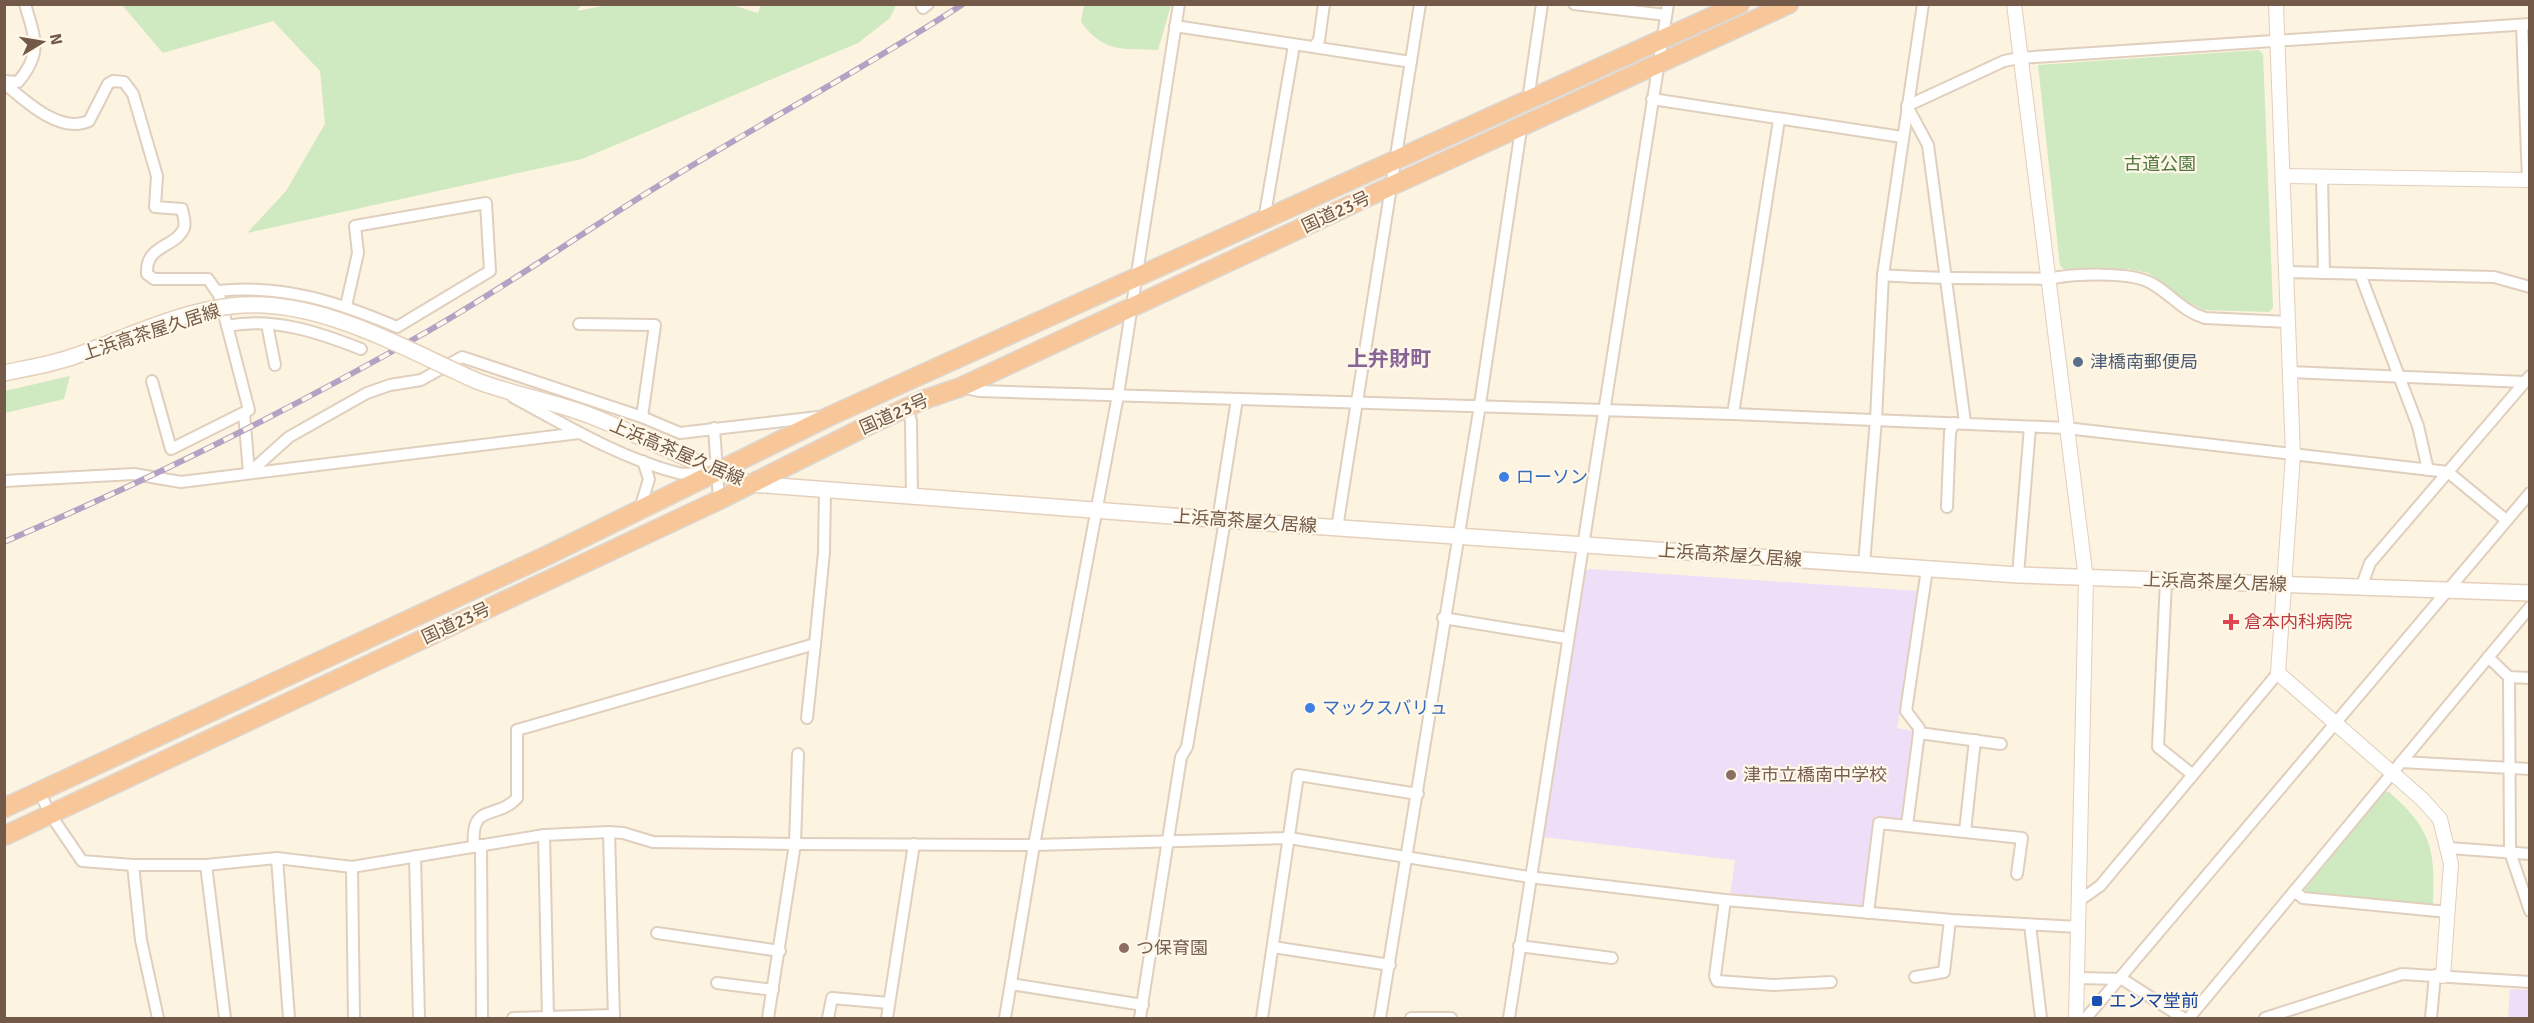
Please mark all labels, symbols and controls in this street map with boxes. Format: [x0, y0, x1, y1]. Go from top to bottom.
north arrow [12, 12, 72, 72]
text: N [45, 32, 67, 47]
park label: 古道公園 [2124, 153, 2196, 175]
street label: 国道23号 [1298, 187, 1374, 237]
street label: 上浜高茶屋久居線 [79, 299, 223, 365]
district label: 上弁財町 [1347, 346, 1431, 372]
place label: 津橋南郵便局 [2090, 351, 2198, 373]
marker: 津橋南郵便局 [2071, 355, 2085, 369]
street label: 国道23号 [856, 389, 932, 439]
street label: 上浜高茶屋久居線 [606, 414, 748, 490]
place label: ローソン [1516, 466, 1588, 488]
marker: ローソン [1497, 470, 1511, 484]
street label: 上浜高茶屋久居線 [1172, 505, 1318, 537]
street label: 上浜高茶屋久居線 [1657, 539, 1803, 571]
street label: 上浜高茶屋久居線 [2143, 568, 2287, 596]
street label: 国道23号 [418, 598, 494, 648]
place label: 倉本内科病院 [2244, 611, 2352, 633]
marker: 倉本内科病院 [2222, 613, 2240, 631]
place label: マックスバリュ [1322, 697, 1447, 719]
marker: マックスバリュ [1303, 701, 1317, 715]
place label: 津市立橋南中学校 [1743, 764, 1887, 786]
marker: 津市立橋南中学校 [1724, 768, 1738, 782]
place label: つ保育園 [1136, 937, 1208, 959]
marker: つ保育園 [1117, 941, 1131, 955]
place label: エンマ堂前 [2109, 990, 2199, 1012]
marker: エンマ堂前 [2090, 994, 2104, 1008]

